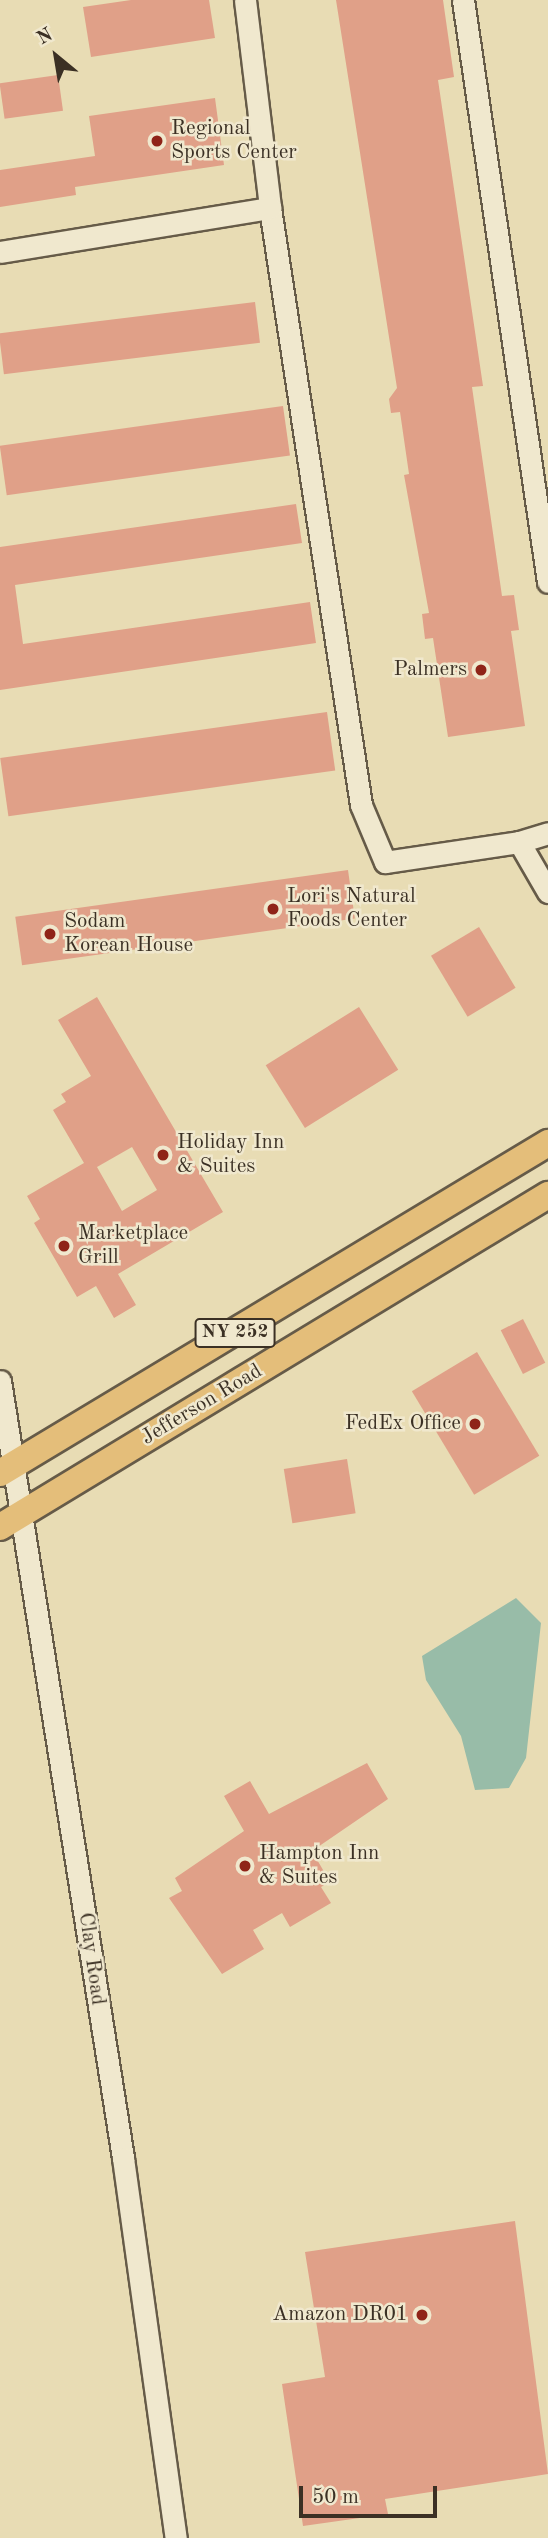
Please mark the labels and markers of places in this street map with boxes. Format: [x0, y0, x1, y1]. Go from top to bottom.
place label: Regional Sports Center [171, 116, 297, 166]
marker: Regional Sports Center [149, 133, 165, 149]
place label: Palmers [394, 657, 467, 683]
marker: Palmers [473, 662, 489, 678]
place label: Lori's Natural Foods Center [287, 884, 416, 934]
marker: Lori's Natural Foods Center [265, 901, 281, 917]
place label: Sodam Korean House [64, 909, 193, 959]
marker: Sodam Korean House [42, 926, 58, 942]
place label: Holiday Inn & Suites [177, 1130, 284, 1180]
marker: Holiday Inn & Suites [155, 1147, 171, 1163]
place label: Marketplace Grill [78, 1221, 188, 1271]
marker: Marketplace Grill [56, 1238, 72, 1254]
place label: FedEx Office [345, 1411, 461, 1437]
marker: FedEx Office [467, 1416, 483, 1432]
place label: Hampton Inn & Suites [259, 1841, 379, 1891]
marker: Hampton Inn & Suites [237, 1858, 253, 1874]
place label: Amazon DR01 [272, 2302, 408, 2328]
marker: Amazon DR01 [414, 2307, 430, 2323]

